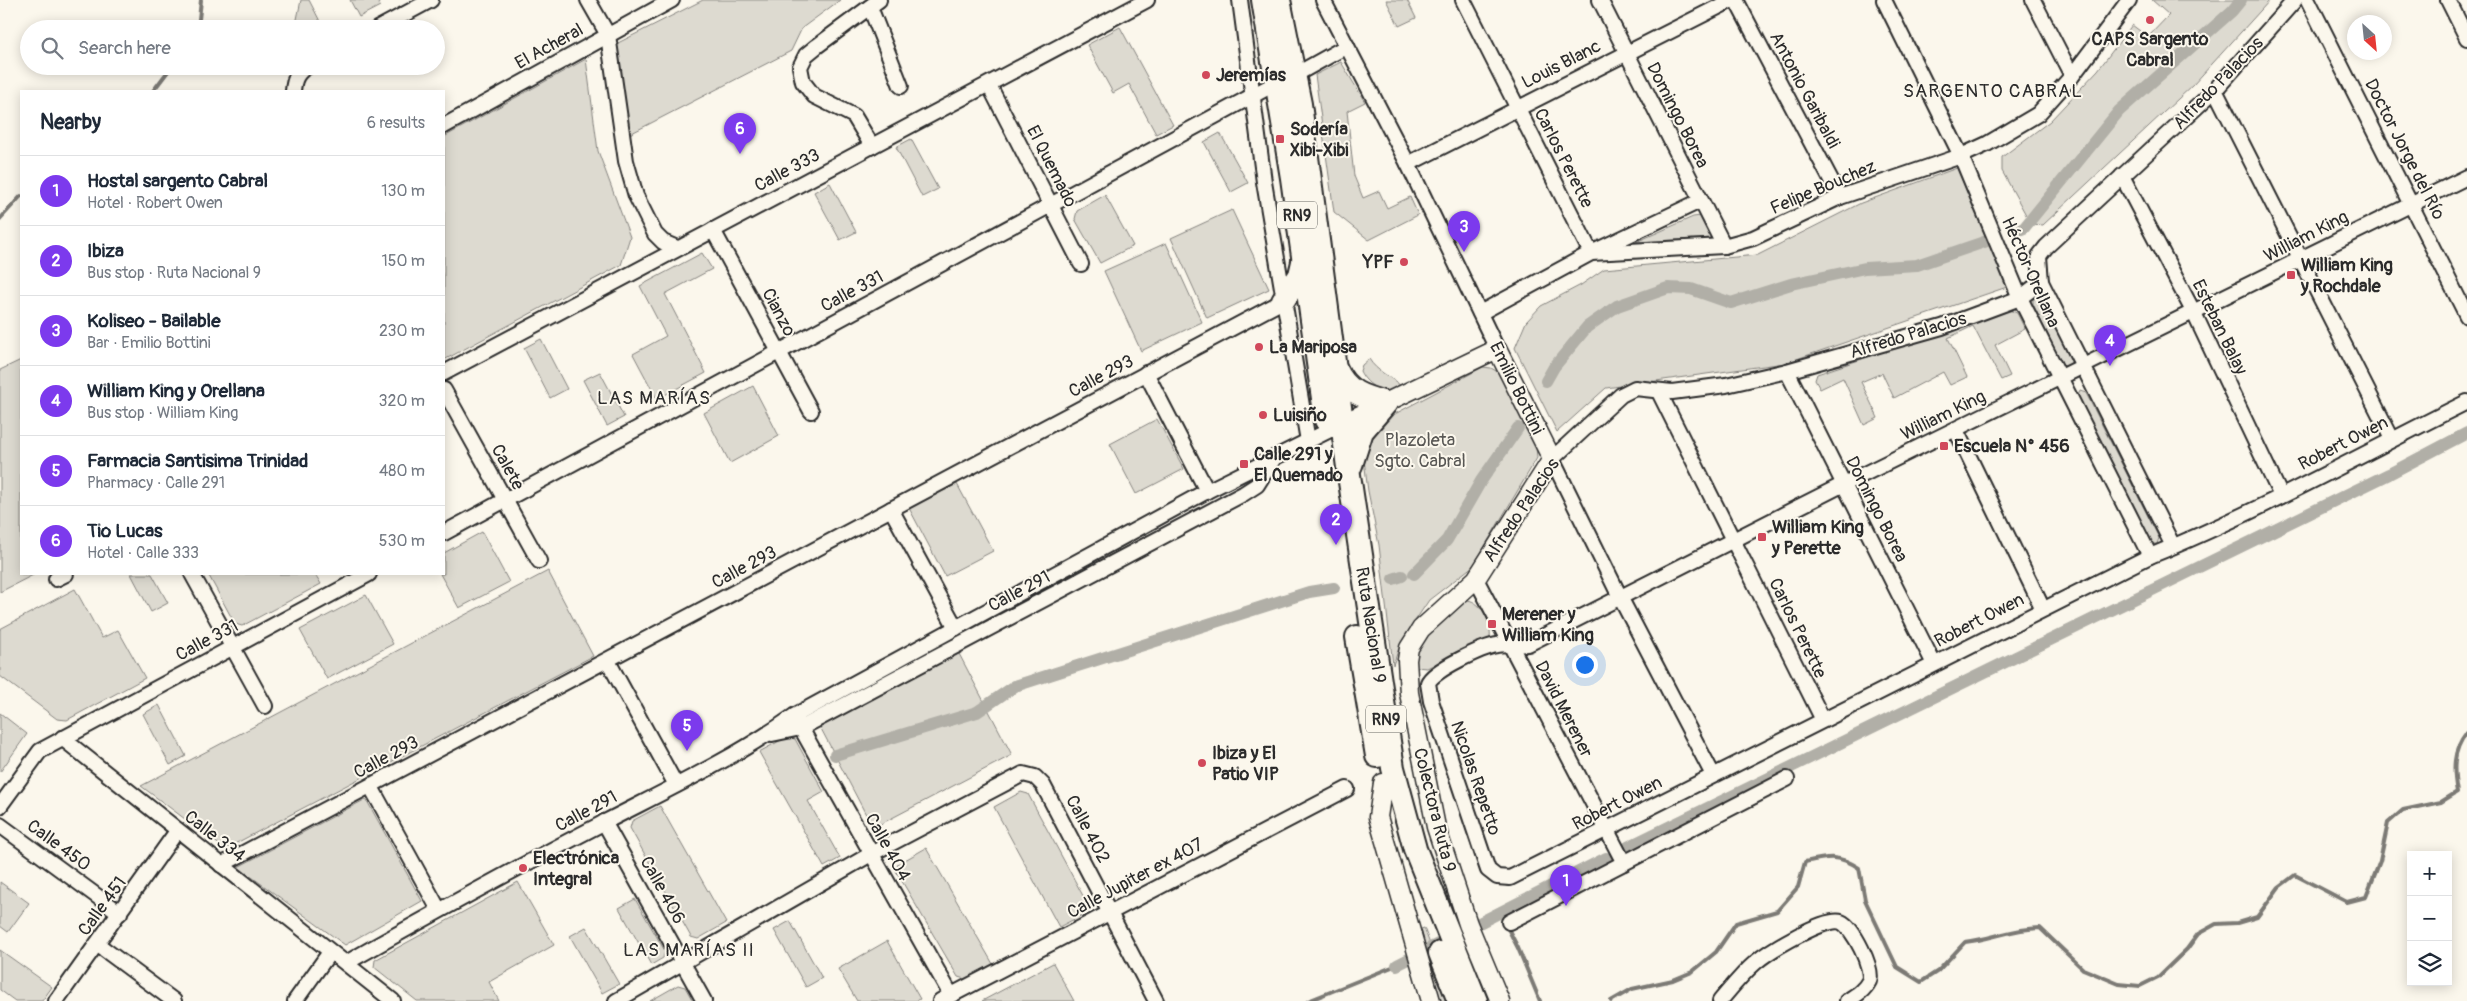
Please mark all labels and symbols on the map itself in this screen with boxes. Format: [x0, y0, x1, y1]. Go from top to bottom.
marker: CAPS Sargento Cabral [2144, 14, 2156, 26]
north arrow [2347, 15, 2392, 60]
street label: El Acheral [511, 18, 588, 75]
street label: Antonio Garibaldi [1764, 28, 1845, 153]
place label: CAPS Sargento Cabral [2092, 28, 2209, 72]
street label: Alfredo Palacios [2168, 32, 2269, 135]
street label: Louis Blanc [1518, 35, 1605, 94]
street label: Domingo Borea [1641, 59, 1714, 172]
place label: Jeremías [1216, 64, 1287, 87]
marker: Jeremías [1200, 69, 1212, 81]
street label: Doctor Jorge del Río [2359, 75, 2450, 224]
district label: SARGENTO CABRAL [1903, 79, 2083, 103]
street label: Carlos Perette [1529, 104, 1599, 212]
pin: 6 [724, 113, 756, 154]
place label: Sodería Xibi-Xibi [1290, 118, 1349, 162]
street label: El Quemado [1021, 121, 1082, 211]
marker: Sodería Xibi-Xibi [1274, 133, 1286, 145]
street label: Calle 333 [751, 144, 824, 197]
street label: Felipe Bouchez [1767, 155, 1880, 220]
road number: RN9 [1277, 202, 1317, 228]
street label: William King [2260, 205, 2352, 268]
pin: 3 [1448, 211, 1480, 252]
street label: Héctor Orellana [1996, 213, 2065, 331]
place label: YPF [1362, 251, 1394, 274]
place label: William King y Rochdale [2300, 254, 2393, 298]
marker: YPF [1398, 256, 1410, 268]
street label: Calle 331 [817, 265, 888, 318]
marker: William King y Rochdale [2285, 269, 2297, 281]
street label: Esteban Balay [2187, 276, 2253, 379]
street label: Cianzo [756, 284, 801, 341]
street label: Alfredo Palacios [1847, 307, 1969, 364]
pin: 4 [2094, 325, 2126, 366]
place label: La Mariposa [1269, 336, 1358, 359]
street label: Emilio Bottini [1484, 338, 1549, 438]
marker: La Mariposa [1253, 341, 1265, 353]
street label: Calle 293 [1065, 350, 1138, 403]
street label: William King [1897, 385, 1989, 446]
district label: LAS MARÍAS [597, 386, 711, 410]
place label: Luisiño [1273, 404, 1327, 427]
marker: Luisiño [1257, 409, 1269, 421]
street label: Robert Owen [2294, 411, 2392, 476]
park label: Plazoleta Sgto. Cabral [1374, 429, 1466, 473]
place label: Escuela N° 456 [1954, 435, 2070, 458]
street label: Calete [486, 440, 530, 494]
marker: Escuela N° 456 [1938, 440, 1950, 452]
place label: Calle 291 y El Quemado [1254, 443, 1343, 487]
street label: Domingo Borea [1840, 453, 1913, 566]
street label: Alfredo Palacios [1478, 454, 1565, 567]
marker: Calle 291 y El Quemado [1238, 458, 1250, 470]
pin: 2 [1320, 504, 1352, 545]
place label: William King y Perette [1771, 516, 1864, 560]
marker: William King y Perette [1756, 531, 1768, 543]
street label: Calle 293 [708, 541, 781, 594]
street label: Ruta Nacional 9 [1350, 565, 1391, 685]
street label: Calle 291 [984, 566, 1054, 617]
street label: Carlos Perette [1763, 574, 1832, 682]
street label: Robert Owen [1930, 588, 2028, 653]
place label: Merener y William King [1502, 603, 1594, 647]
street label: Calle 331 [172, 614, 243, 667]
marker: Merener y William King [1486, 618, 1498, 630]
your location [1572, 652, 1598, 678]
street label: David Merener [1529, 657, 1598, 762]
road number: RN9 [1366, 706, 1406, 732]
pin: 5 [671, 710, 703, 751]
street label: Nicolas Repetto [1445, 718, 1506, 839]
street label: Calle 293 [350, 731, 423, 784]
place label: Ibiza y El Patio VIP [1212, 742, 1279, 786]
street label: Colectora Ruta 9 [1408, 746, 1461, 875]
marker: Ibiza y El Patio VIP [1196, 757, 1208, 769]
street label: Robert Owen [1568, 771, 1666, 836]
street label: Calle 291 [551, 786, 621, 837]
street label: Calle 402 [1060, 791, 1115, 867]
street label: Calle 334 [179, 805, 250, 868]
street label: Calle 404 [860, 809, 916, 886]
street label: Calle 450 [22, 815, 95, 876]
street label: Calle Jupiter ex 407 [1063, 833, 1208, 924]
place label: Electrónica Integral [533, 847, 620, 891]
street label: Calle 406 [635, 852, 691, 928]
marker: Electrónica Integral [517, 862, 529, 874]
pin: 1 [1550, 865, 1582, 906]
street label: Calle 451 [73, 872, 132, 941]
district label: LAS MARÍAS II [623, 938, 755, 962]

